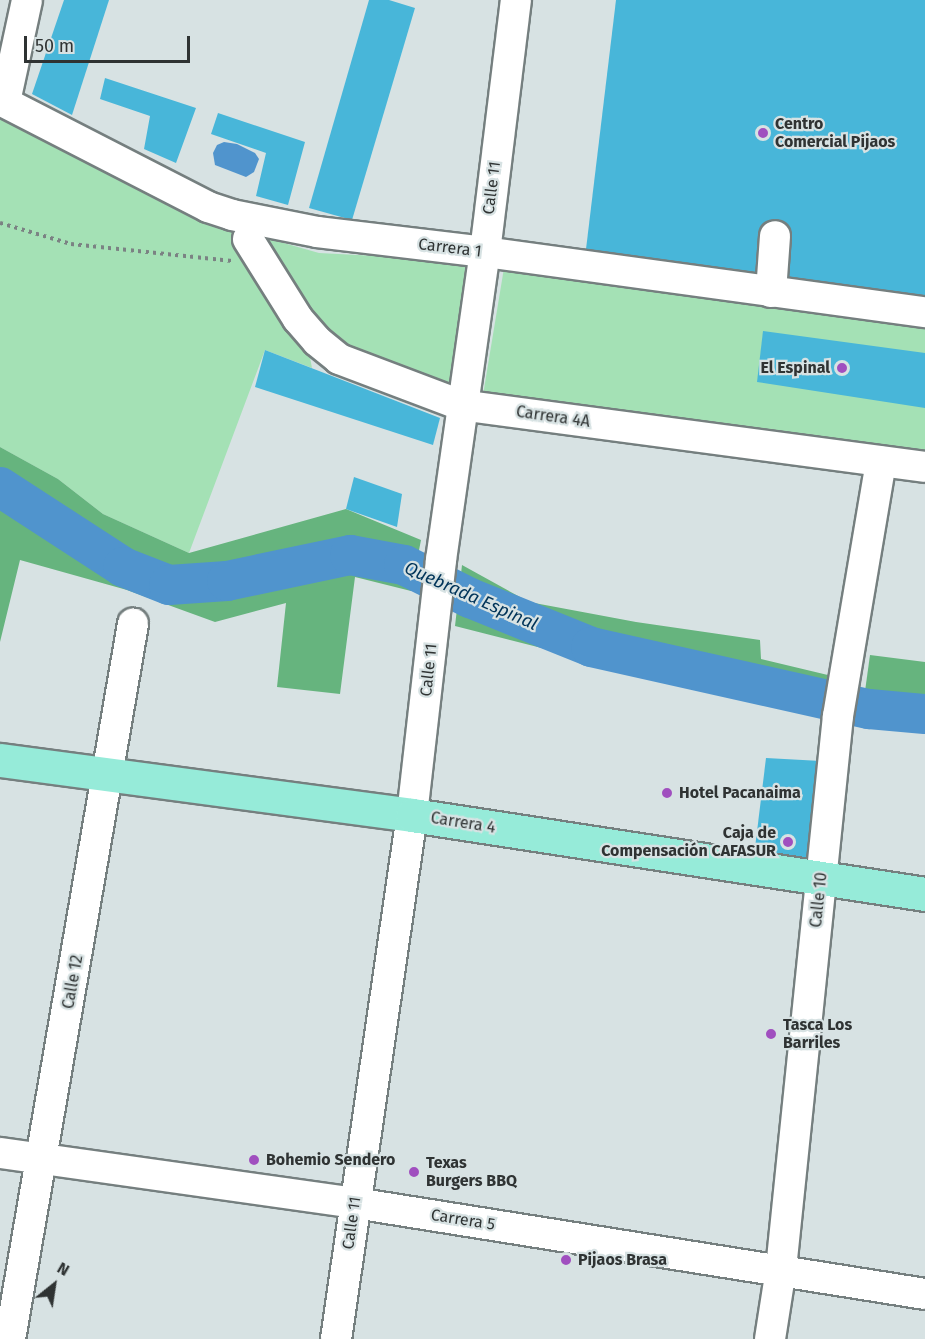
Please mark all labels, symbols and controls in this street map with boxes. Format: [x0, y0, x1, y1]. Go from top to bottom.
scale bar [27, 24, 194, 62]
text: 50 m [35, 35, 74, 57]
place label: Centro Comercial Pijaos [775, 114, 895, 152]
marker: Centro Comercial Pijaos [756, 126, 770, 140]
street label: Calle 11 [479, 160, 505, 216]
street label: Carrera 1 [417, 235, 483, 261]
place label: El Espinal [760, 358, 830, 378]
marker: El Espinal [835, 361, 849, 375]
street label: Carrera 4A [515, 402, 591, 432]
water label: Quebrada Espinal [401, 557, 541, 635]
street label: Calle 11 [417, 643, 441, 697]
place label: Hotel Pacanaima [679, 783, 801, 803]
marker: Hotel Pacanaima [660, 786, 674, 800]
street label: Carrera 4 [429, 808, 497, 838]
place label: Caja de Compensación CAFASUR [601, 823, 776, 861]
marker: Caja de Compensación CAFASUR [781, 835, 795, 849]
street label: Calle 10 [807, 871, 831, 929]
street label: Calle 12 [59, 954, 87, 1010]
place label: Tasca Los Barriles [783, 1015, 852, 1053]
marker: Tasca Los Barriles [764, 1027, 778, 1041]
place label: Bohemio Sendero [266, 1150, 395, 1170]
marker: Bohemio Sendero [247, 1153, 261, 1167]
place label: Texas Burgers BBQ [426, 1153, 517, 1191]
marker: Texas Burgers BBQ [407, 1165, 421, 1179]
street label: Calle 11 [339, 1195, 365, 1251]
street label: Carrera 5 [430, 1205, 496, 1235]
place label: Pijaos Brasa [578, 1250, 667, 1270]
marker: Pijaos Brasa [559, 1253, 573, 1267]
north arrow [24, 1255, 84, 1315]
text: N [54, 1258, 73, 1280]

